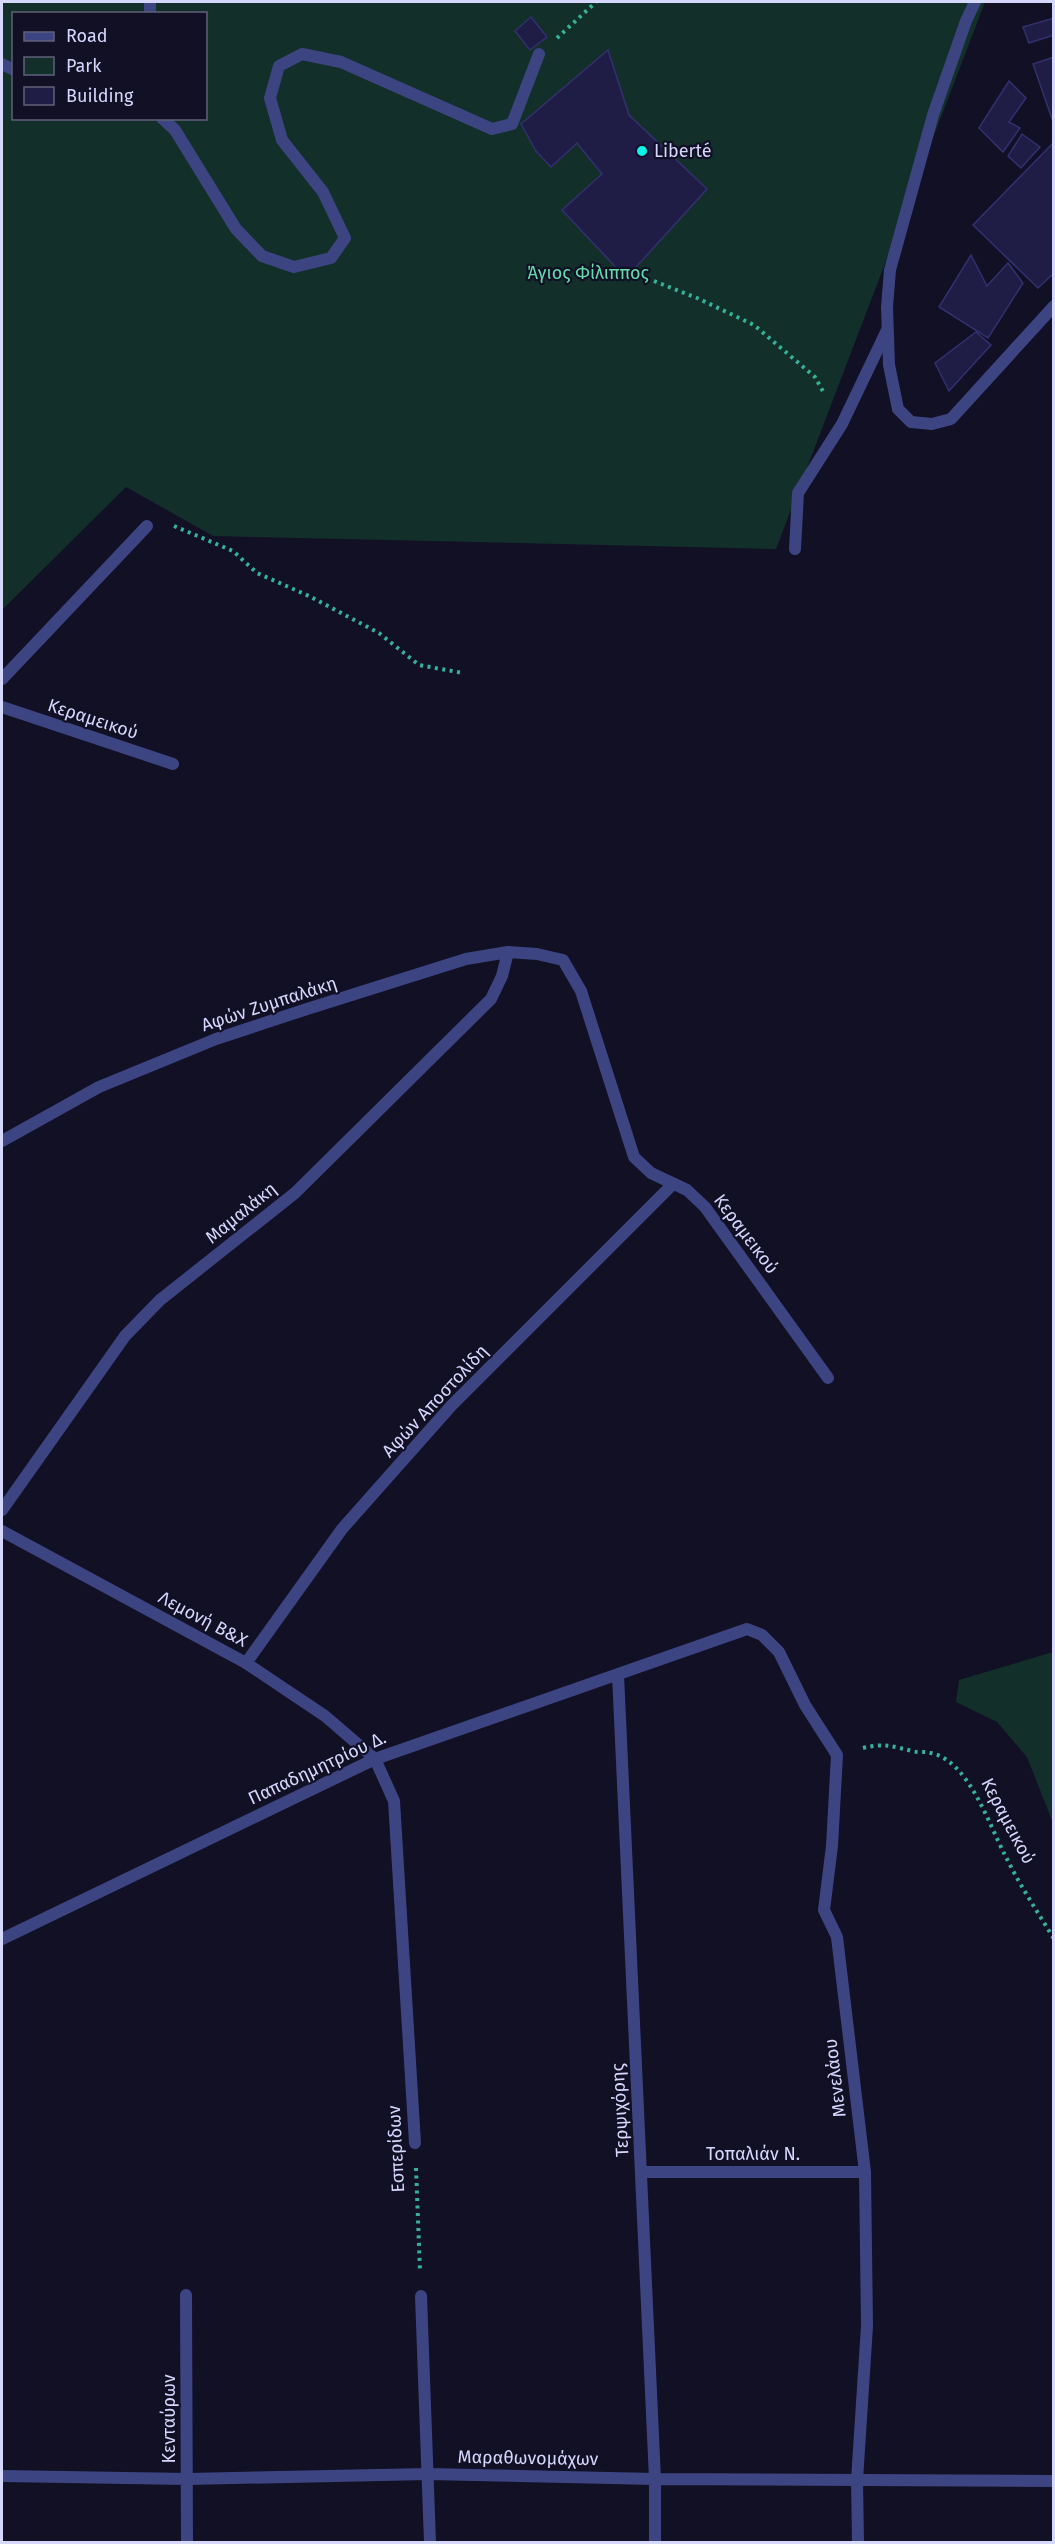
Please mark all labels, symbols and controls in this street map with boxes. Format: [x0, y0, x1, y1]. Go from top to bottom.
legend [12, 12, 207, 120]
text: Road [66, 25, 108, 47]
text: Park [66, 55, 102, 77]
text: Building [66, 85, 134, 107]
place label: Liberté [654, 140, 712, 162]
marker: Liberté [635, 144, 649, 158]
park label: Άγιος Φίλιππος [527, 262, 649, 284]
street label: Κεραμεικού [45, 694, 141, 744]
street label: Αφών Ζυμπαλάκη [198, 972, 340, 1036]
street label: Μαμαλάκη [201, 1178, 281, 1248]
street label: Κεραμεικού [709, 1190, 783, 1278]
street label: Αφών Αποστολίδη [377, 1340, 493, 1462]
street label: Λεμονή Β&Χ [155, 1586, 252, 1652]
street label: Παπαδημητρίου Δ. [245, 1726, 389, 1810]
street label: Κεραμεικού [976, 1774, 1040, 1868]
street label: Μενελάου [819, 2037, 851, 2119]
street label: Τερψιχόρης [607, 2062, 633, 2157]
street label: Εσπερίδων [383, 2104, 409, 2193]
street label: Τοπαλιάν Ν. [706, 2143, 800, 2165]
street label: Κενταύρων [158, 2374, 180, 2464]
street label: Μαραθωνομάχων [457, 2446, 599, 2470]

